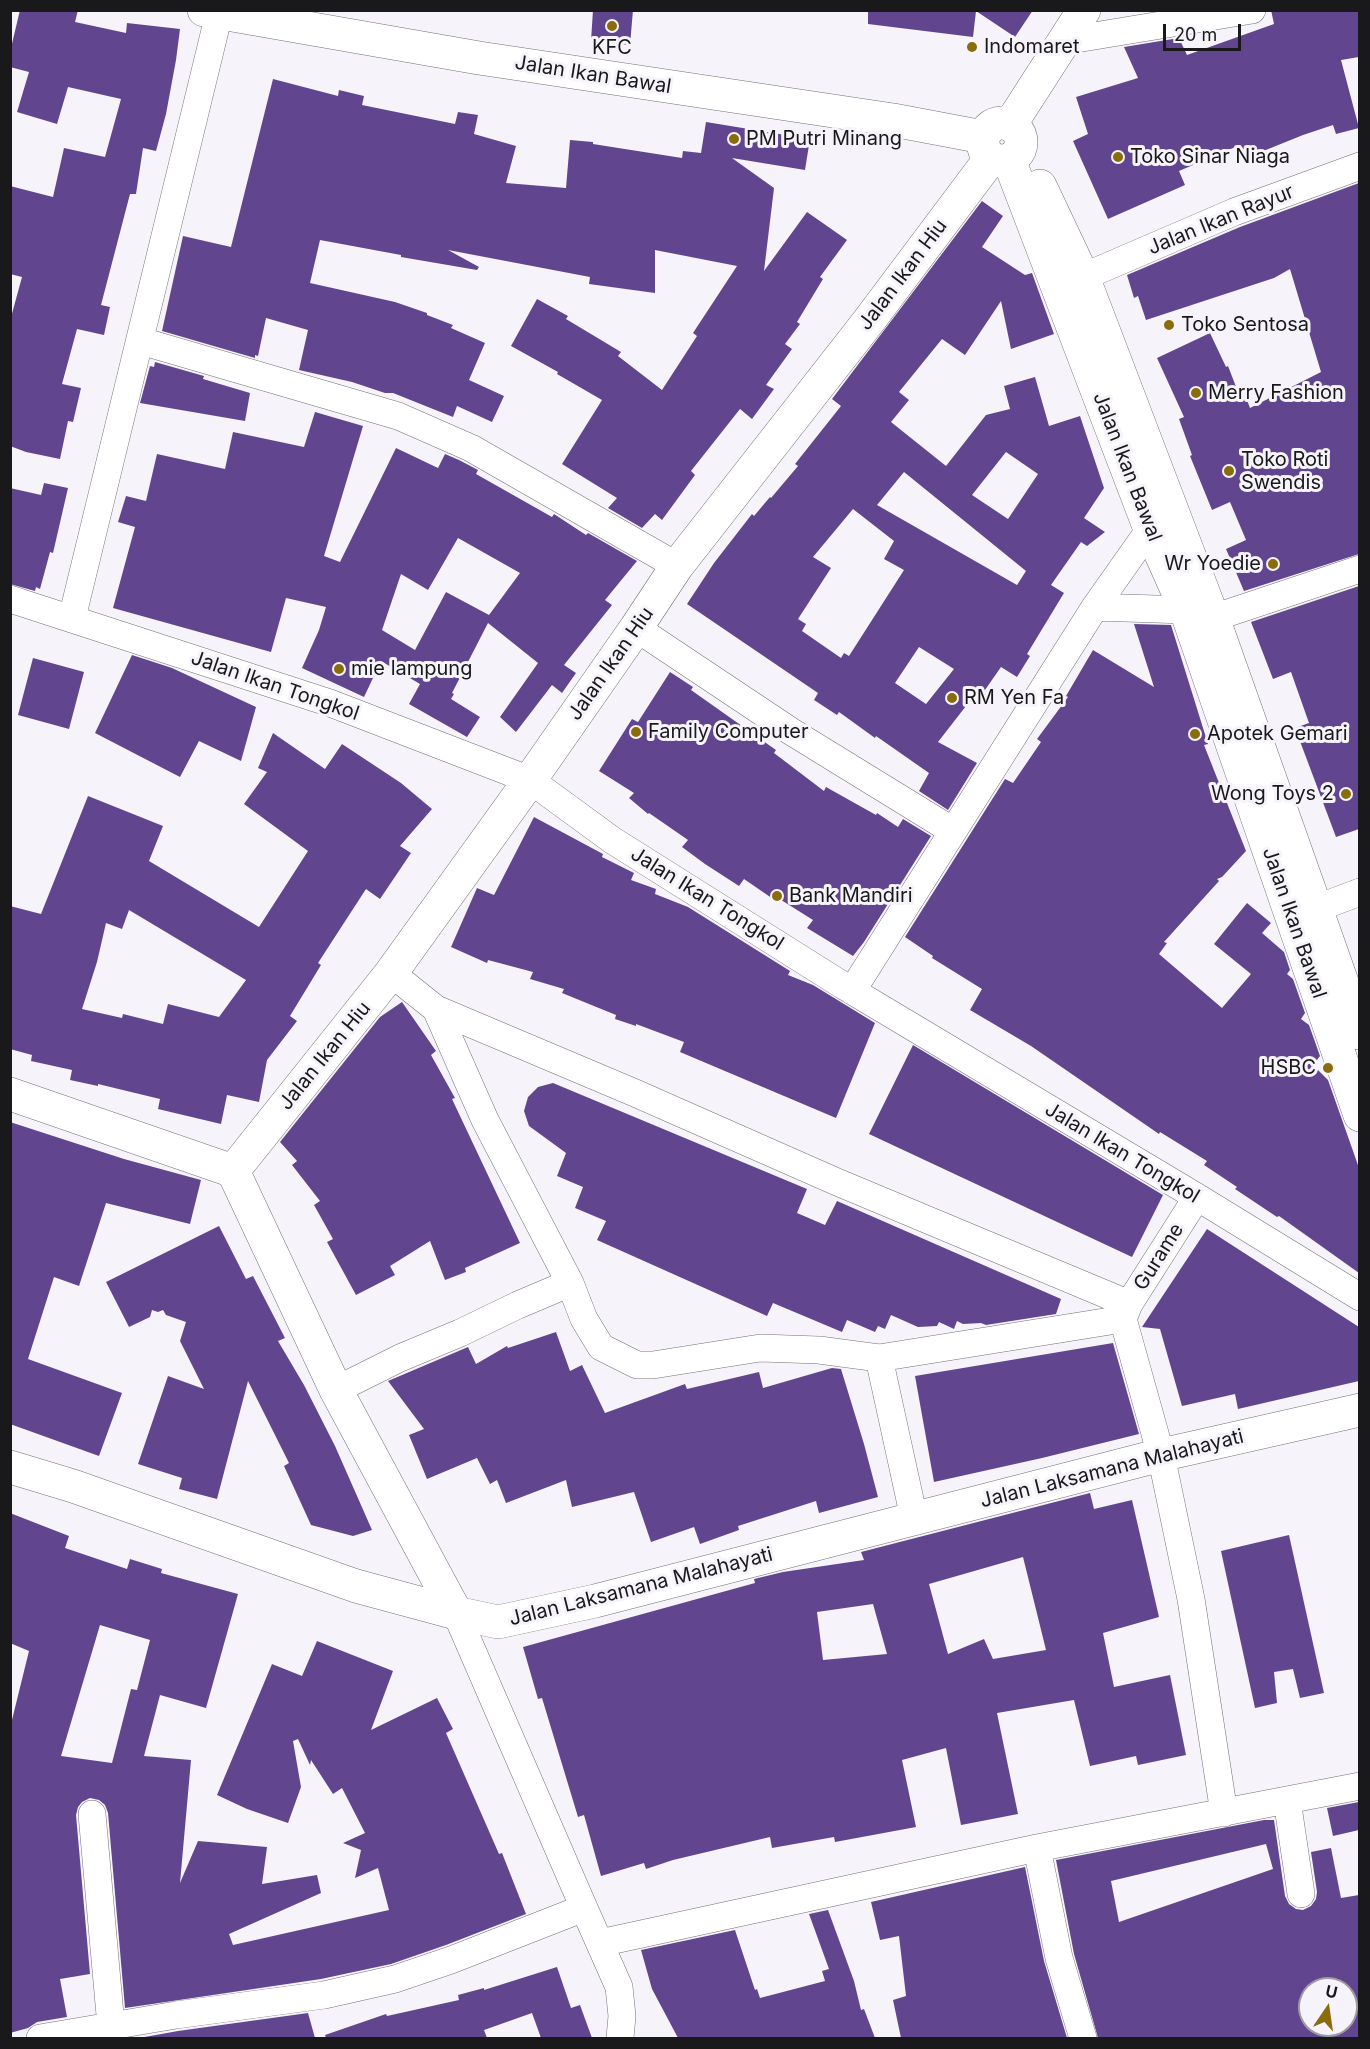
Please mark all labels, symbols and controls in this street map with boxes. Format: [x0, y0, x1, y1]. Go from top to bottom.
scale bar [1166, 12, 1244, 50]
marker: KFC [605, 19, 619, 33]
text: 20 m [1174, 24, 1217, 45]
place label: Indomaret [984, 35, 1080, 59]
place label: KFC [592, 36, 632, 60]
marker: Indomaret [965, 40, 979, 54]
street label: Jalan Ikan Bawal [513, 51, 673, 99]
place label: PM Putri Minang [746, 127, 902, 151]
marker: PM Putri Minang [727, 132, 741, 146]
place label: Toko Sinar Niaga [1130, 145, 1290, 169]
marker: Toko Sinar Niaga [1111, 150, 1125, 164]
street label: Jalan Ikan Rayur [1144, 180, 1298, 260]
street label: Jalan Ikan Hiu [853, 215, 953, 335]
place label: Toko Sentosa [1181, 313, 1309, 337]
marker: Toko Sentosa [1162, 318, 1176, 332]
place label: Merry Fashion [1208, 381, 1344, 405]
marker: Merry Fashion [1189, 386, 1203, 400]
street label: Jalan Ikan Bawal [1087, 389, 1167, 545]
place label: Toko Roti Swendis [1241, 448, 1328, 495]
marker: Toko Roti Swendis [1222, 464, 1236, 478]
place label: Wr Yoedie [1164, 552, 1261, 576]
marker: Wr Yoedie [1266, 557, 1280, 571]
street label: Jalan Ikan Hiu [563, 603, 659, 725]
street label: Jalan Ikan Tongkol [188, 646, 362, 726]
place label: mie lampung [351, 657, 472, 681]
marker: mie lampung [332, 662, 346, 676]
place label: RM Yen Fa [964, 686, 1064, 710]
marker: RM Yen Fa [945, 691, 959, 705]
place label: Family Computer [648, 720, 808, 744]
place label: Apotek Gemari [1207, 722, 1348, 746]
marker: Family Computer [629, 725, 643, 739]
marker: Apotek Gemari [1188, 727, 1202, 741]
place label: Wong Toys 2 [1211, 782, 1334, 806]
marker: Wong Toys 2 [1339, 787, 1353, 801]
street label: Jalan Ikan Tongkol [626, 842, 788, 956]
street label: Jalan Ikan Bawal [1257, 844, 1331, 1002]
place label: Bank Mandiri [789, 884, 913, 908]
marker: Bank Mandiri [770, 889, 784, 903]
street label: Jalan Ikan Hiu [274, 997, 376, 1115]
place label: HSBC [1261, 1056, 1316, 1080]
marker: HSBC [1321, 1061, 1335, 1075]
street label: Jalan Ikan Tongkol [1040, 1097, 1204, 1209]
street label: Gurame [1129, 1219, 1189, 1295]
street label: Jalan Laksamana Malahayati [978, 1425, 1246, 1513]
street label: Jalan Laksamana Malahayati [507, 1543, 775, 1631]
north arrow [1298, 1977, 1358, 2037]
text: U [1324, 1980, 1340, 2002]

